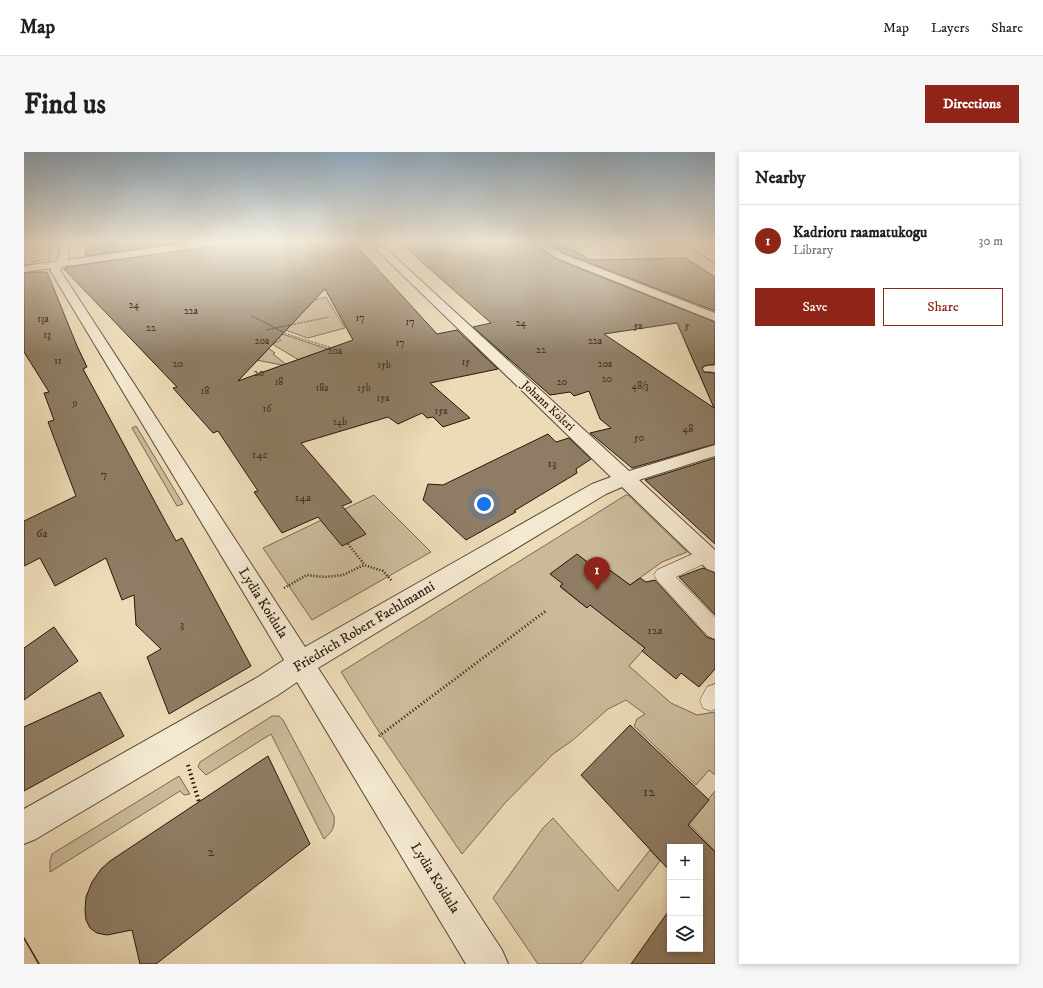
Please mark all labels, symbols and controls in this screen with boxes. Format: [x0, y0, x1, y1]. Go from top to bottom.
text: Map [20, 16, 55, 39]
text: Map [883, 19, 909, 37]
text: Layers [931, 19, 969, 37]
text: Share [991, 19, 1023, 37]
button: Directions [925, 85, 1019, 123]
text: Find us [24, 87, 106, 122]
text: Nearby [755, 167, 805, 189]
text: Kadrioru raamatukogu [793, 223, 927, 242]
text: 1 [766, 233, 770, 249]
text: 30 m [979, 233, 1003, 249]
text: Library [793, 242, 833, 258]
button: Save [755, 288, 875, 326]
button: Share [883, 288, 1003, 326]
house number: 24 [129, 299, 140, 311]
house number: 22a [184, 305, 199, 317]
house number: 17 [356, 312, 364, 324]
house number: 13a [37, 313, 50, 325]
house number: 17 [406, 316, 414, 328]
house number: 24 [516, 317, 527, 329]
house number: 5a [633, 320, 643, 332]
house number: 5 [685, 320, 690, 332]
house number: 22 [146, 322, 156, 334]
house number: 13 [43, 329, 51, 341]
house number: 20a [255, 335, 270, 347]
house number: 22a [588, 335, 603, 347]
house number: 17 [396, 337, 404, 349]
house number: 22 [536, 344, 546, 356]
house number: 20a [328, 345, 343, 357]
house number: 11 [54, 355, 62, 367]
house number: 15 [462, 356, 470, 368]
house number: 20 [173, 358, 183, 370]
house number: 20a [598, 358, 613, 370]
house number: 15b [377, 359, 391, 371]
house number: 20 [254, 367, 264, 379]
house number: 20 [602, 373, 612, 385]
house number: 18 [275, 376, 283, 388]
house number: 20 [557, 376, 567, 388]
street label: Johann Köleri [518, 377, 578, 434]
house number: 48/3 [631, 380, 649, 392]
house number: 18a [316, 382, 329, 394]
house number: 15b [357, 382, 371, 394]
house number: 18 [201, 385, 209, 397]
house number: 15a [377, 392, 390, 404]
house number: 9 [72, 397, 78, 409]
house number: 16 [263, 403, 272, 415]
house number: 15a [435, 405, 448, 417]
house number: 14b [333, 416, 347, 428]
house number: 48 [683, 423, 693, 435]
house number: 50 [634, 432, 644, 444]
house number: 14c [252, 447, 268, 462]
house number: 13 [548, 456, 556, 471]
house number: 7 [101, 467, 107, 482]
house number: 14a [295, 490, 312, 505]
your location [474, 494, 494, 514]
house number: 6a [36, 526, 49, 541]
pin: 1 [584, 557, 610, 590]
street label: Lydia Koidula [234, 564, 292, 642]
street label: Friedrich Robert Faehlmanni [290, 577, 438, 676]
house number: 3 [180, 617, 184, 632]
house number: 12a [647, 623, 664, 638]
house number: 12 [643, 783, 655, 801]
street label: Lydia Koidula [406, 839, 464, 917]
house number: 2 [208, 843, 215, 861]
map controls [667, 844, 703, 952]
button: + [667, 844, 703, 880]
button: − [667, 880, 703, 916]
button: layers [667, 916, 703, 952]

